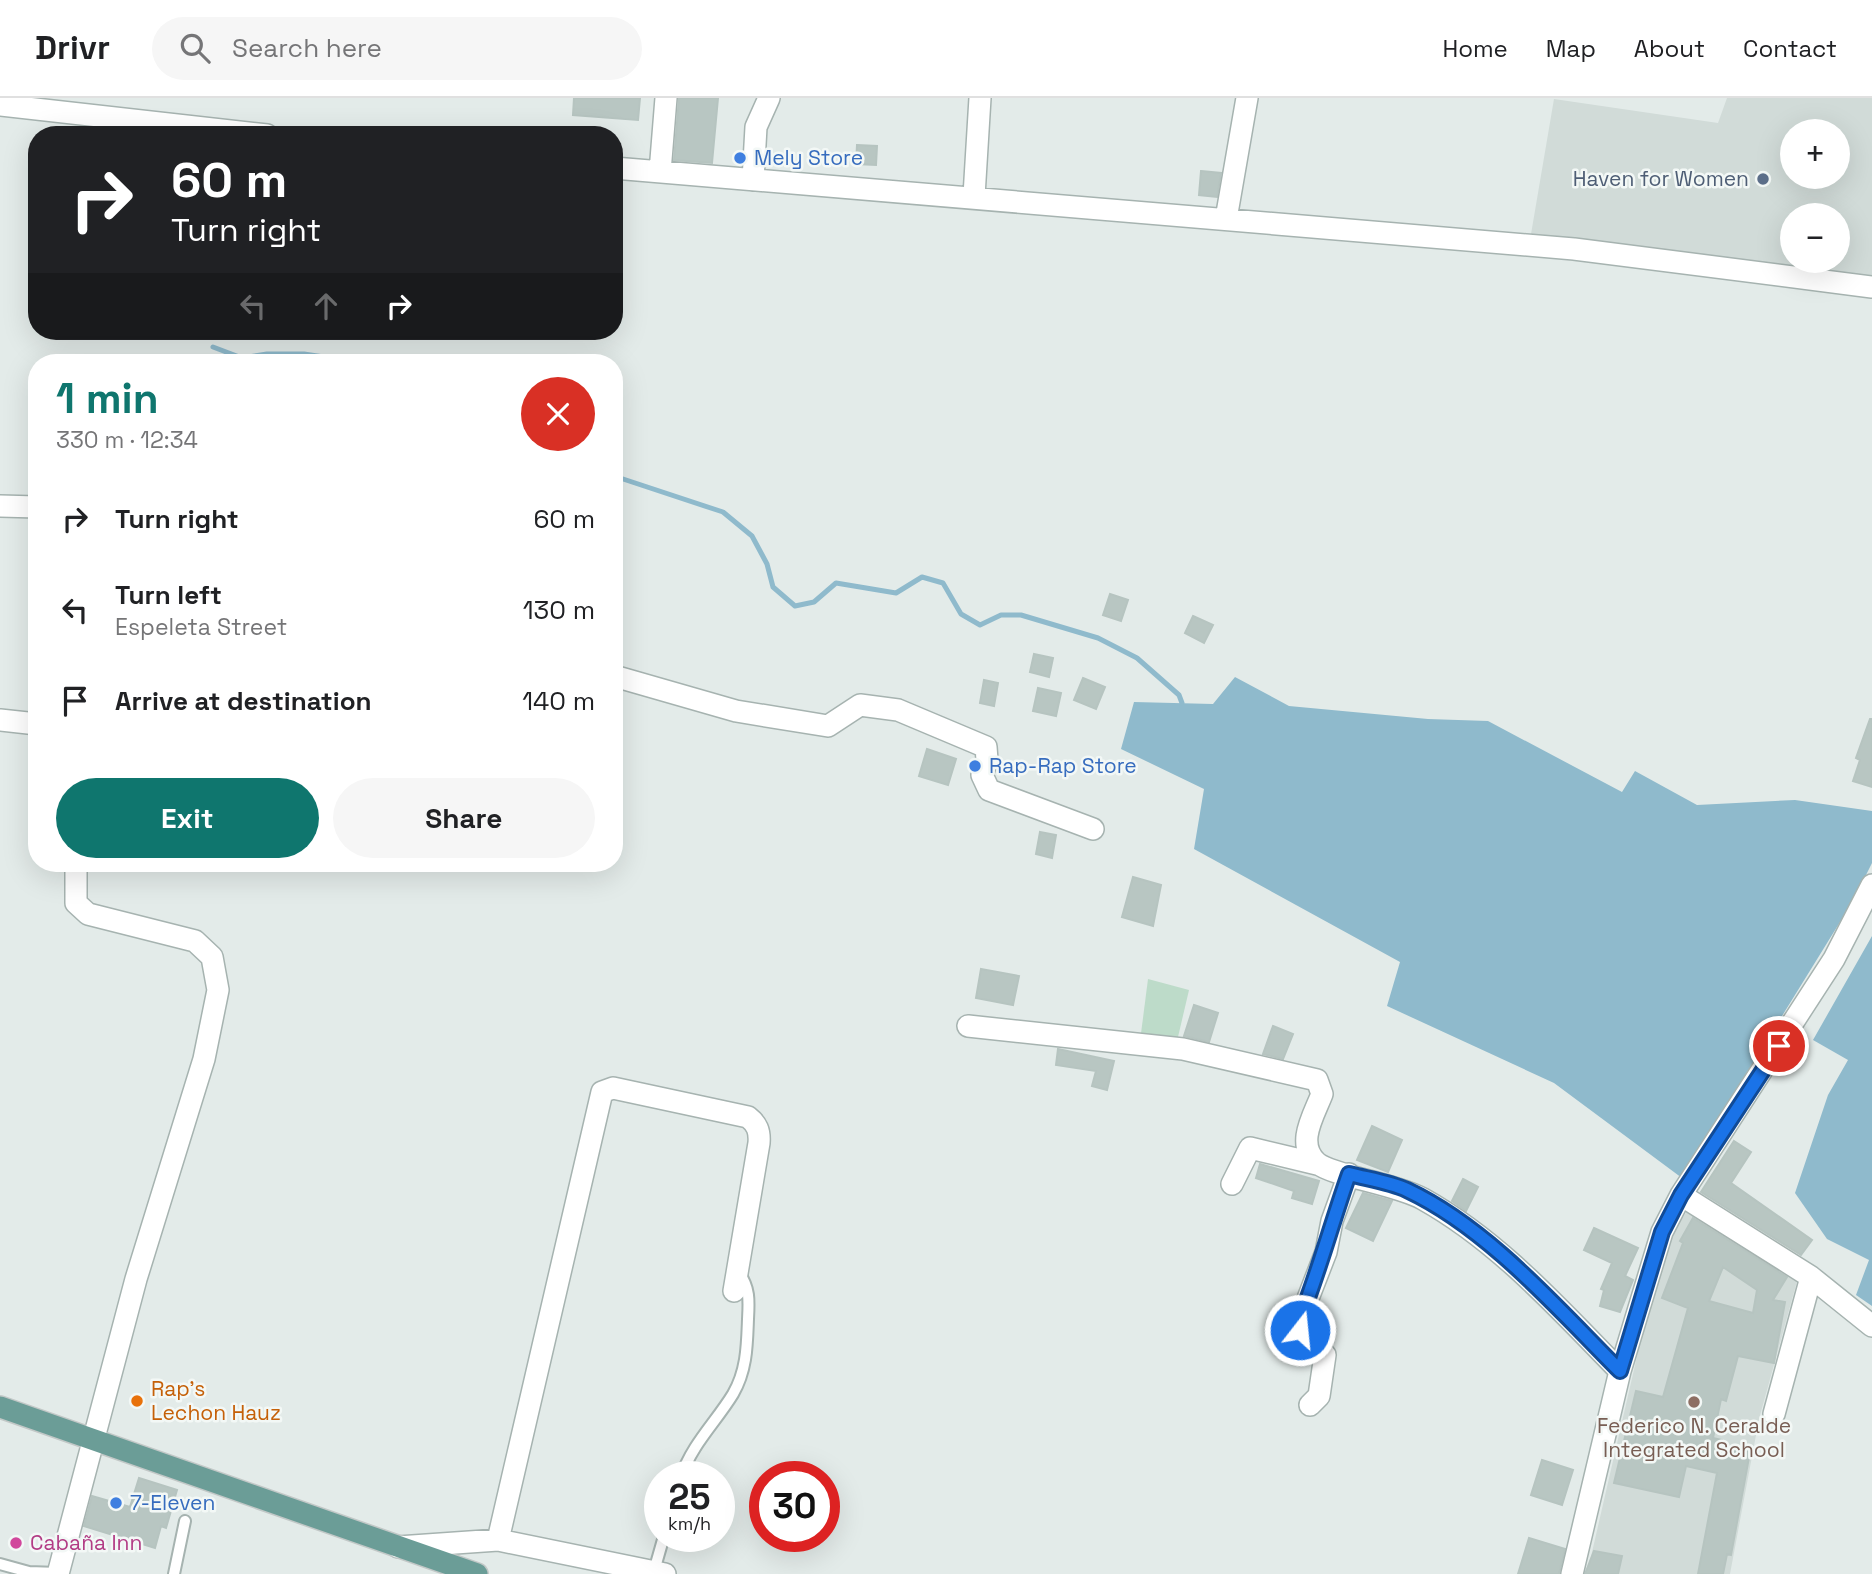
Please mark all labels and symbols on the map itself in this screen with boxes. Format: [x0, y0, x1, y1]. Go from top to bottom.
place label: Mely Store [754, 144, 863, 171]
marker: Mely Store [732, 150, 748, 166]
place label: Haven for Women [1573, 165, 1749, 192]
marker: Haven for Women [1755, 171, 1771, 187]
place label: Rap-Rap Store [989, 752, 1137, 779]
marker: Rap-Rap Store [967, 758, 983, 774]
pin [1749, 1016, 1809, 1076]
position arrow [1263, 1293, 1337, 1367]
place label: Rap's Lechon Hauz [151, 1375, 281, 1426]
marker: Rap's Lechon Hauz [129, 1393, 145, 1409]
marker: Federico N. Ceralde Integrated School [1686, 1394, 1702, 1410]
place label: Federico N. Ceralde Integrated School [1597, 1412, 1791, 1463]
speed limit sign: 30 [749, 1461, 840, 1552]
place label: 7-Eleven [130, 1489, 215, 1516]
marker: 7-Eleven [108, 1495, 124, 1511]
place label: Cabaña Inn [30, 1529, 142, 1556]
marker: Cabaña Inn [8, 1535, 24, 1551]

